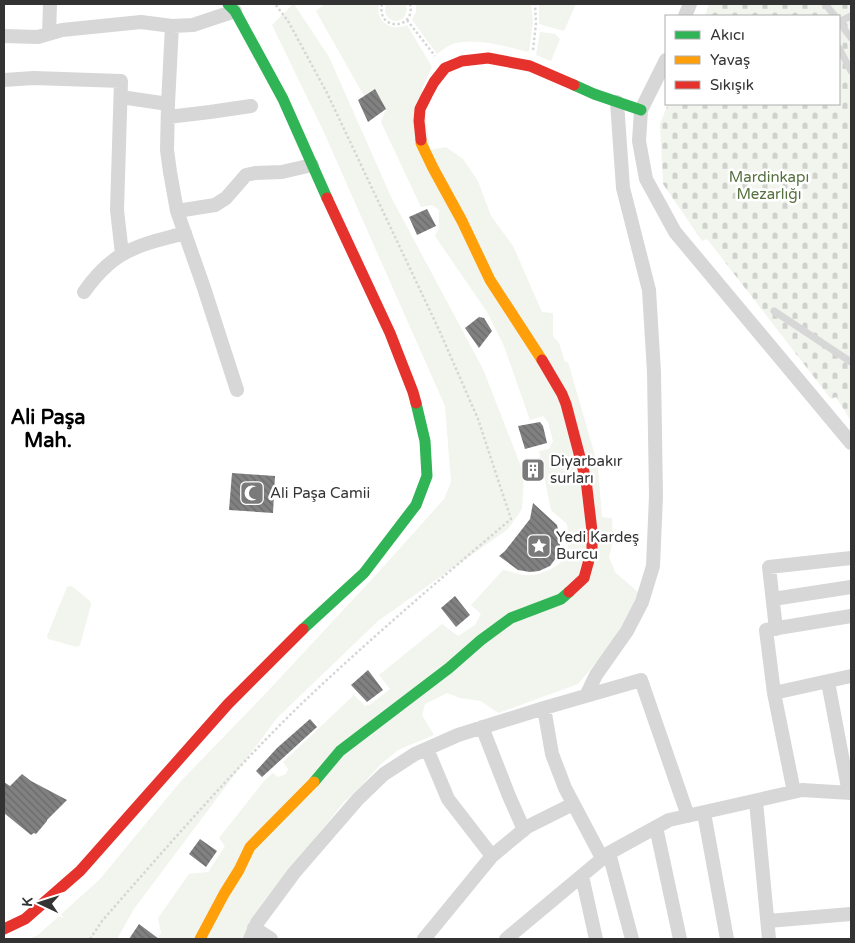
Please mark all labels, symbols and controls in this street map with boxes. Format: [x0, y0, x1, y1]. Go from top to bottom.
legend [665, 15, 840, 105]
text: Akıcı [710, 26, 745, 44]
text: Yavaş [710, 51, 750, 69]
text: Sıkışık [710, 76, 754, 94]
park label: Mardinkapı Mezarlığı [729, 168, 809, 203]
district label: Ali Paşa Mah. [11, 406, 85, 453]
place label: Diyarbakır surları [550, 452, 623, 487]
building icon: Diyarbakır surları [520, 457, 546, 483]
mosque icon: Ali Paşa Camii [239, 480, 265, 506]
place label: Ali Paşa Camii [270, 484, 370, 502]
place label: Yedi Kardeş Burcu [556, 528, 639, 563]
place icon: Yedi Kardeş Burcu [526, 533, 552, 559]
north arrow [15, 878, 65, 928]
text: K [19, 896, 36, 907]

